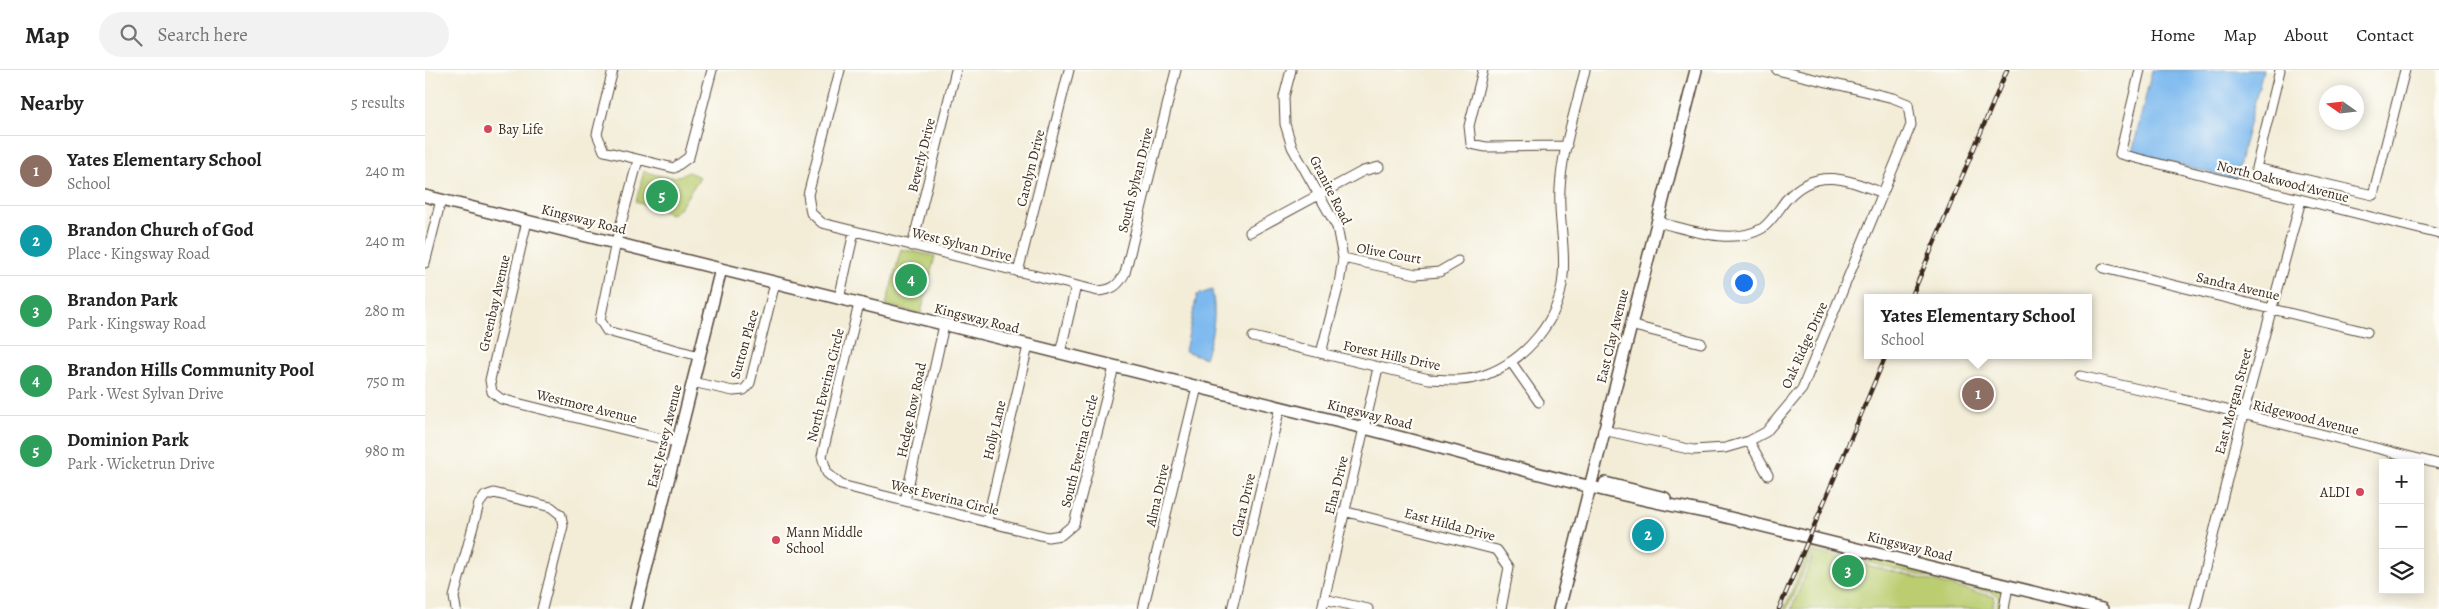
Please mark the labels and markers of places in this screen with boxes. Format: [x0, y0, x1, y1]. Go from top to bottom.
place label: Bay Life [498, 120, 543, 139]
marker: Bay Life [482, 123, 494, 135]
pin: 5 [646, 177, 678, 215]
pin: 4 [895, 261, 927, 299]
pin: 1 [1962, 375, 1994, 413]
place label: ALDI [2319, 483, 2350, 502]
marker: ALDI [2354, 486, 2366, 498]
pin: 2 [1632, 516, 1664, 554]
place label: Mann Middle School [786, 523, 863, 558]
marker: Mann Middle School [770, 534, 782, 546]
pin: 3 [1832, 552, 1864, 590]

